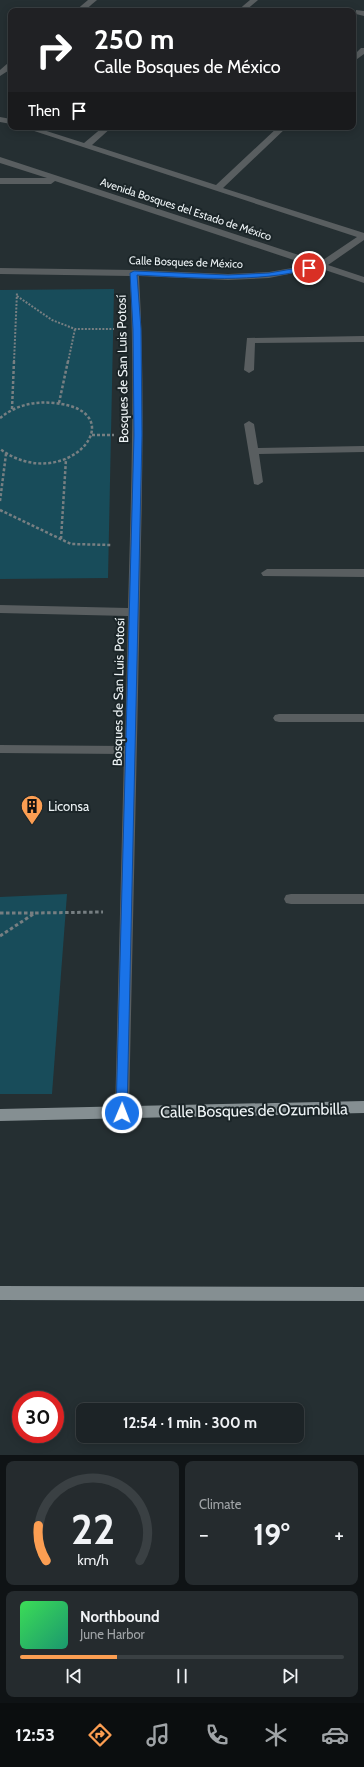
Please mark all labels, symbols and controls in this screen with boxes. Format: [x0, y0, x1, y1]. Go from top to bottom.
text: 250 m [94, 22, 174, 56]
icon: right [28, 24, 80, 76]
text: Calle Bosques de México [94, 56, 281, 78]
icon: arrive [68, 100, 90, 122]
text: Then [28, 102, 60, 120]
street label: Avenida Bosques del Estado de México [98, 175, 274, 243]
pin [292, 251, 326, 285]
street label: Calle Bosques de México [129, 253, 243, 271]
icon: arrive [298, 257, 320, 279]
street label: Bosques de San Luis Potosí [113, 294, 131, 443]
street label: Bosques de San Luis Potosí [109, 617, 127, 766]
building icon: Liconsa [19, 793, 45, 826]
place label: Liconsa [48, 798, 90, 814]
position arrow [101, 1092, 143, 1134]
street label: Calle Bosques de Ozumbilla [160, 1099, 348, 1122]
speed limit sign: 30 [12, 1391, 64, 1443]
text: 12:54 · 1 min · 300 m [123, 1414, 257, 1432]
text: Climate [199, 1496, 241, 1512]
text: 22 [70, 1504, 115, 1554]
text: 19° [253, 1516, 290, 1553]
text: − [199, 1521, 209, 1548]
text: + [334, 1521, 344, 1548]
text: km/h [77, 1551, 108, 1569]
text: Northbound [80, 1608, 160, 1626]
text: June Harbor [80, 1626, 145, 1642]
icon: previous [63, 1665, 85, 1687]
icon: pause [171, 1665, 193, 1687]
icon: next [279, 1665, 301, 1687]
icon: directions [86, 1721, 114, 1749]
icon: music [144, 1721, 172, 1749]
icon: phone [203, 1721, 231, 1749]
icon: climate [262, 1721, 290, 1749]
icon: car [321, 1721, 349, 1749]
text: 12:53 [15, 1724, 55, 1746]

